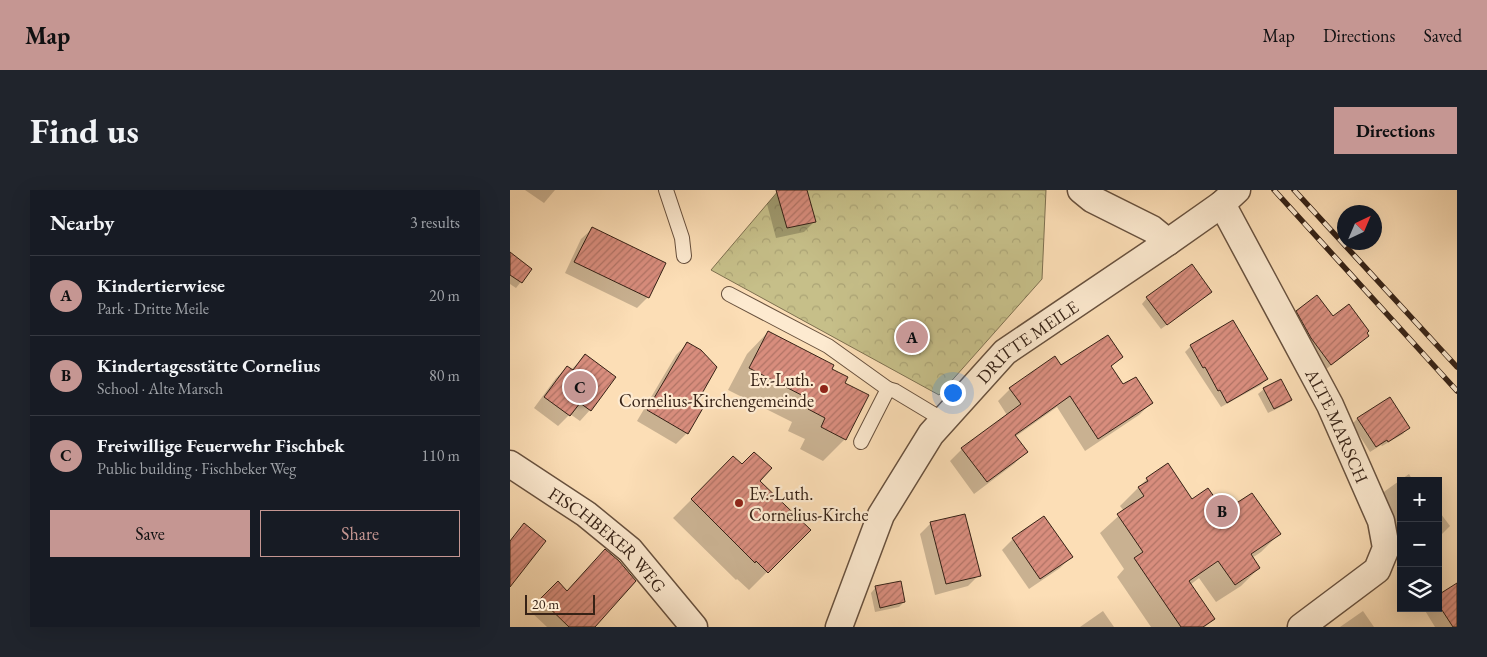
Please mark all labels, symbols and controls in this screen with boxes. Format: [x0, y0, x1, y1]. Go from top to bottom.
text: Map [25, 20, 70, 51]
text: Map [1263, 24, 1295, 47]
text: Directions [1323, 24, 1395, 47]
text: Saved [1423, 24, 1462, 47]
button: Directions [1334, 107, 1457, 154]
text: Find us [30, 108, 139, 153]
north arrow [1337, 205, 1382, 250]
text: Nearby [50, 209, 114, 236]
text: 3 results [410, 212, 460, 233]
text: Kindertierwiese [97, 273, 225, 298]
text: A [60, 285, 72, 306]
text: 20 m [429, 285, 460, 306]
street label: DRITTE MEILE [971, 295, 1082, 388]
text: Park · Dritte Meile [97, 298, 209, 319]
pin: A [896, 318, 928, 356]
text: Kindertagesstätte Cornelius [97, 353, 320, 378]
street label: ALTE MARSCH [1300, 363, 1374, 486]
text: B [61, 365, 71, 386]
text: 80 m [429, 365, 460, 386]
pin: C [564, 368, 596, 406]
place label: Ev.-Luth. Cornelius-Kirchengemeinde [619, 368, 814, 412]
text: School · Alte Marsch [97, 378, 223, 399]
your location [940, 380, 966, 406]
marker: Ev.-Luth. Cornelius-Kirchengemeinde [818, 383, 830, 395]
text: Freiwillige Feuerwehr Fischbek [97, 433, 345, 458]
text: C [60, 445, 72, 466]
text: 110 m [421, 445, 460, 466]
text: Public building · Fischbeker Weg [97, 458, 296, 479]
map controls [1397, 477, 1442, 612]
button: + [1397, 477, 1442, 522]
street label: FISCHBEKER WEG [544, 481, 672, 597]
place label: Ev.-Luth. Cornelius-Kirche [749, 482, 868, 526]
pin: B [1206, 492, 1238, 530]
marker: Ev.-Luth. Cornelius-Kirche [733, 497, 745, 509]
button: Save [50, 510, 250, 557]
button: Share [260, 510, 460, 557]
button: − [1397, 522, 1442, 567]
button: layers [1397, 567, 1442, 612]
scale bar [525, 592, 595, 615]
text: 20 m [532, 595, 559, 613]

